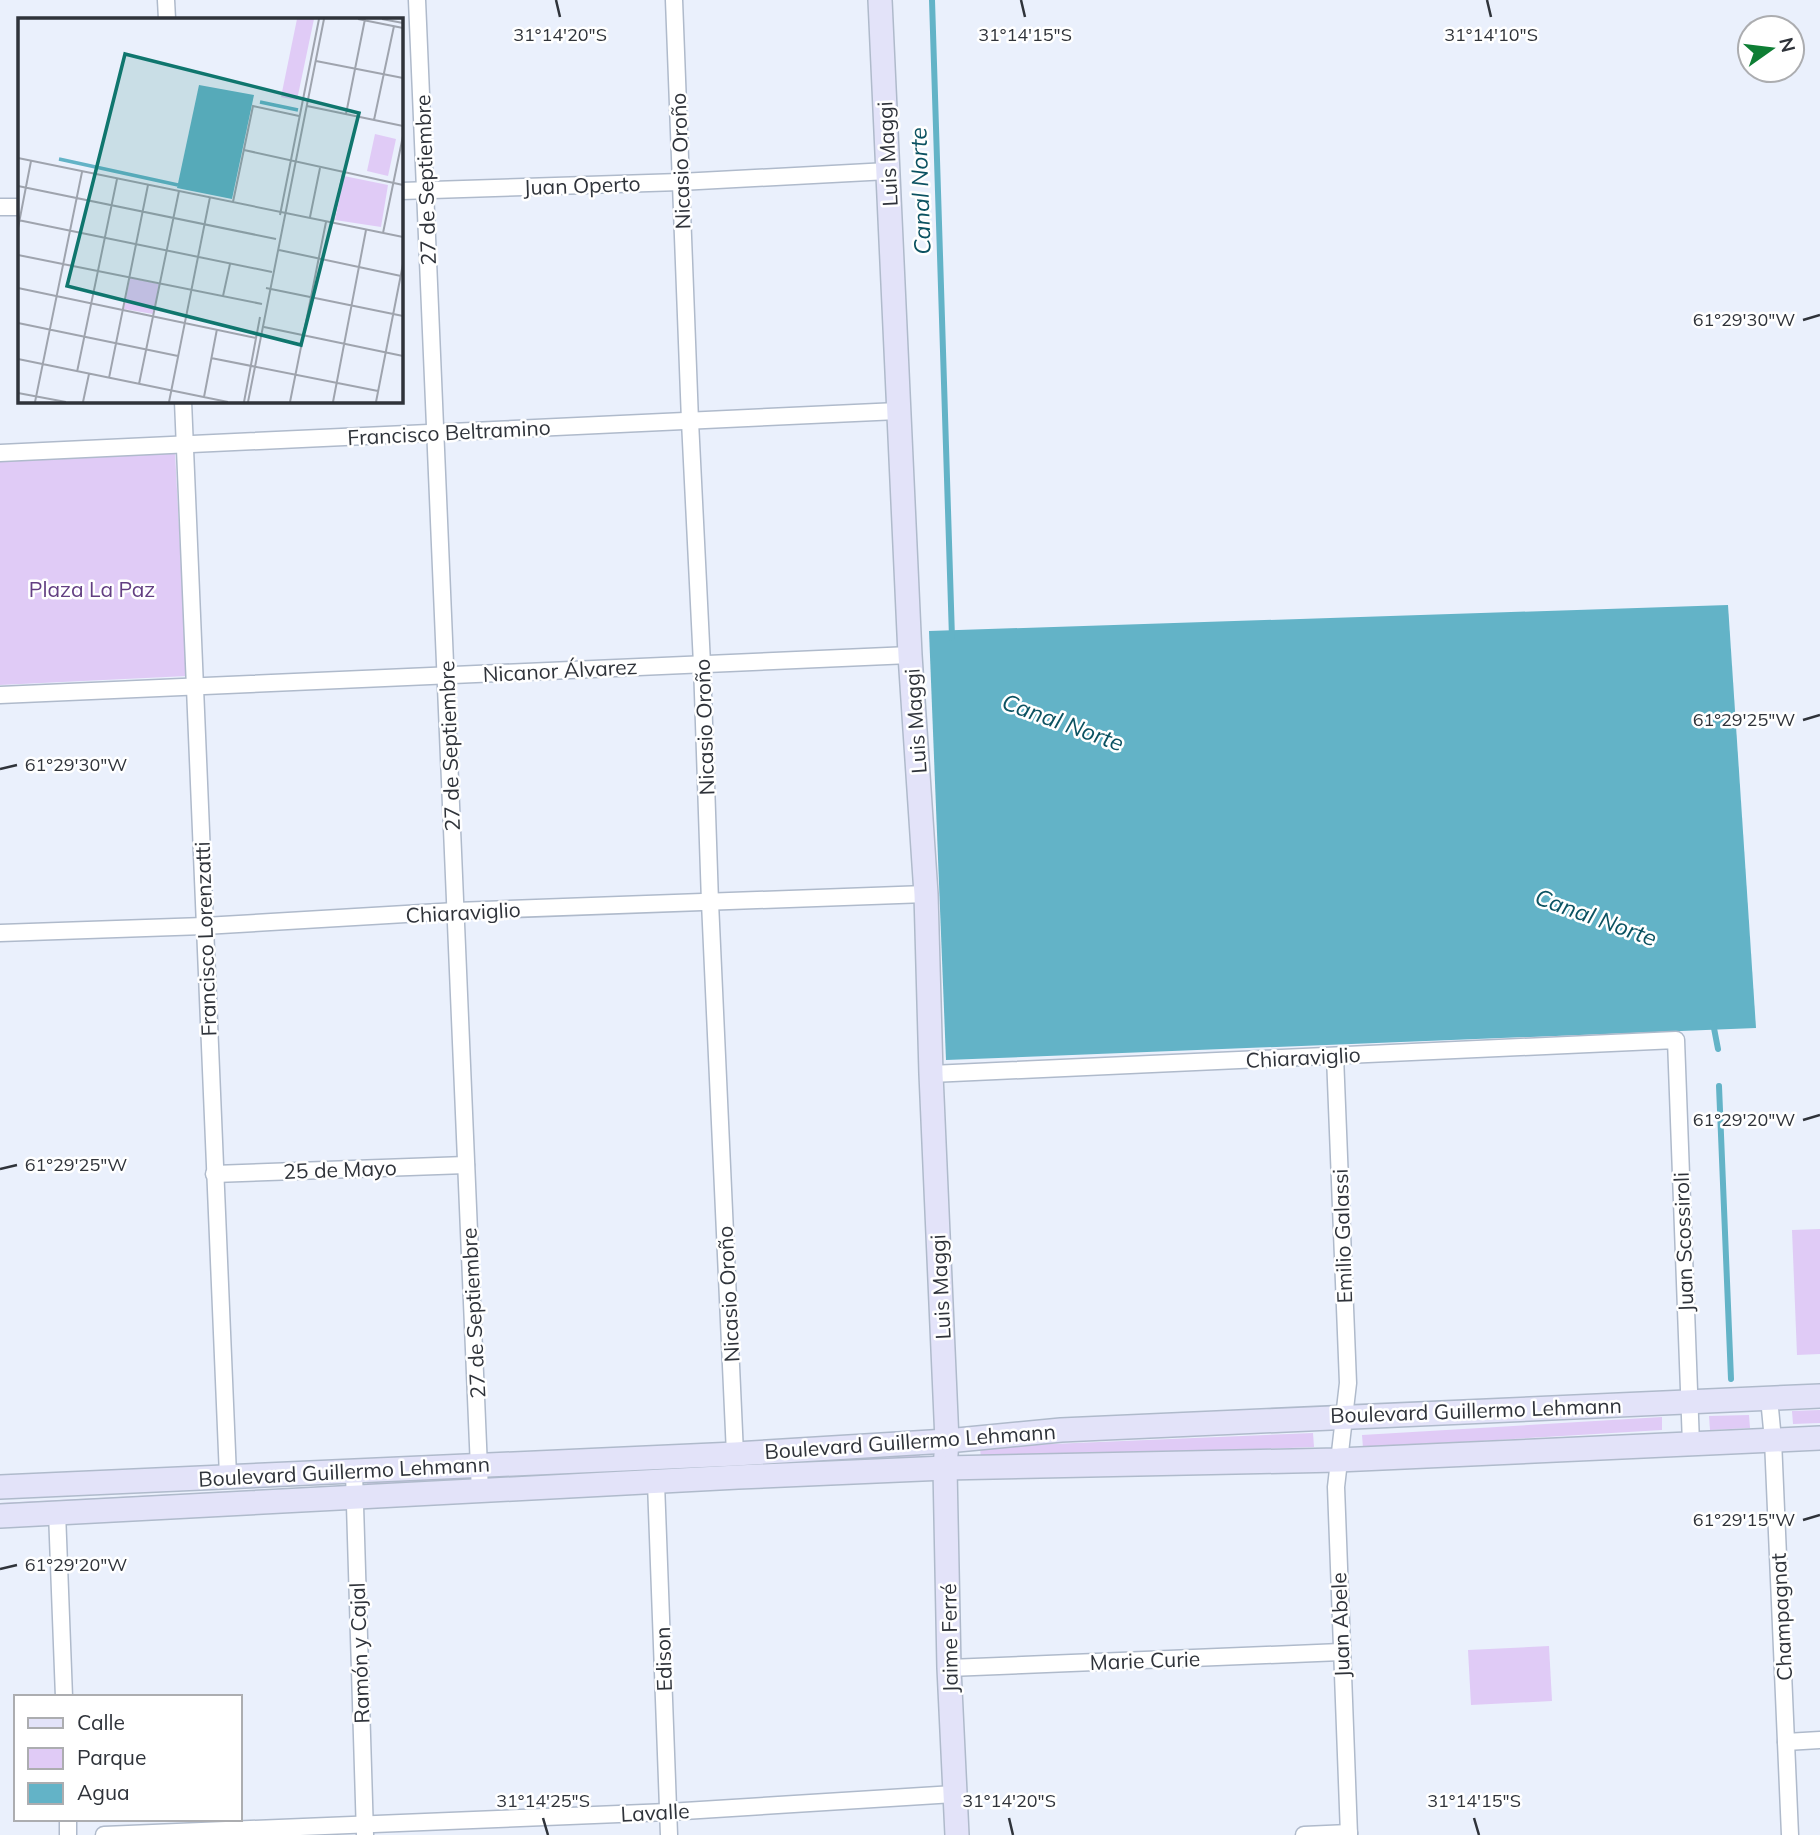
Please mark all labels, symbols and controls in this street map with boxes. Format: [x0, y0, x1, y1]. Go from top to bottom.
north arrow [1736, 14, 1806, 84]
inset map [18, 18, 402, 402]
text: 31°14'20"S [513, 23, 607, 46]
text: 31°14'15"S [978, 23, 1072, 46]
text: 31°14'10"S [1444, 23, 1538, 46]
text: N [1774, 35, 1801, 55]
street label: Nicasio Oroño [665, 92, 695, 230]
street label: 27 de Septiembre [409, 94, 441, 266]
street label: Luis Maggi [871, 101, 903, 207]
water label: Canal Norte [903, 127, 937, 255]
street label: Juan Operto [523, 170, 641, 200]
text: 61°29'30"W [1693, 308, 1795, 331]
street label: Francisco Beltramino [347, 414, 551, 450]
park label: Plaza La Paz [29, 576, 155, 602]
street label: Nicanor Álvarez [482, 653, 638, 687]
street label: Nicasio Oroño [689, 658, 719, 796]
street label: 27 de Septiembre [433, 660, 465, 832]
street label: Luis Maggi [898, 668, 932, 774]
water label: Canal Norte [998, 687, 1128, 757]
text: 61°29'25"W [1693, 708, 1795, 731]
text: 61°29'30"W [25, 753, 127, 776]
street label: Francisco Lorenzatti [189, 841, 221, 1037]
water label: Canal Norte [1531, 882, 1661, 952]
street label: Chiaraviglio [405, 896, 521, 928]
street label: Chiaraviglio [1245, 1041, 1361, 1073]
text: 61°29'20"W [1693, 1108, 1795, 1131]
text: 61°29'25"W [25, 1153, 127, 1176]
street label: 25 de Mayo [283, 1154, 397, 1184]
street label: Emilio Galassi [1327, 1168, 1357, 1304]
street label: Juan Scossiroli [1668, 1172, 1698, 1312]
street label: Nicasio Oroño [711, 1225, 745, 1363]
street label: 27 de Septiembre [456, 1227, 490, 1399]
street label: Luis Maggi [924, 1234, 956, 1340]
street label: Boulevard Guillermo Lehmann [1330, 1392, 1622, 1428]
street label: Boulevard Guillermo Lehmann [763, 1418, 1057, 1464]
street label: Boulevard Guillermo Lehmann [198, 1450, 490, 1492]
text: 61°29'15"W [1693, 1508, 1795, 1531]
street label: Champagnat [1765, 1552, 1797, 1682]
text: 61°29'20"W [25, 1553, 127, 1576]
street label: Juan Abele [1325, 1572, 1355, 1678]
street label: Ramón y Cajal [344, 1582, 374, 1724]
street label: Jaime Ferré [935, 1583, 963, 1693]
street label: Edison [649, 1626, 677, 1692]
street label: Marie Curie [1089, 1645, 1201, 1675]
legend [14, 1695, 242, 1821]
text: Calle [77, 1709, 125, 1735]
text: Parque [77, 1744, 146, 1770]
text: Agua [77, 1779, 130, 1805]
text: 31°14'25"S [496, 1789, 590, 1812]
text: 31°14'20"S [962, 1789, 1056, 1812]
text: 31°14'15"S [1427, 1789, 1521, 1812]
street label: Lavalle [620, 1797, 690, 1827]

